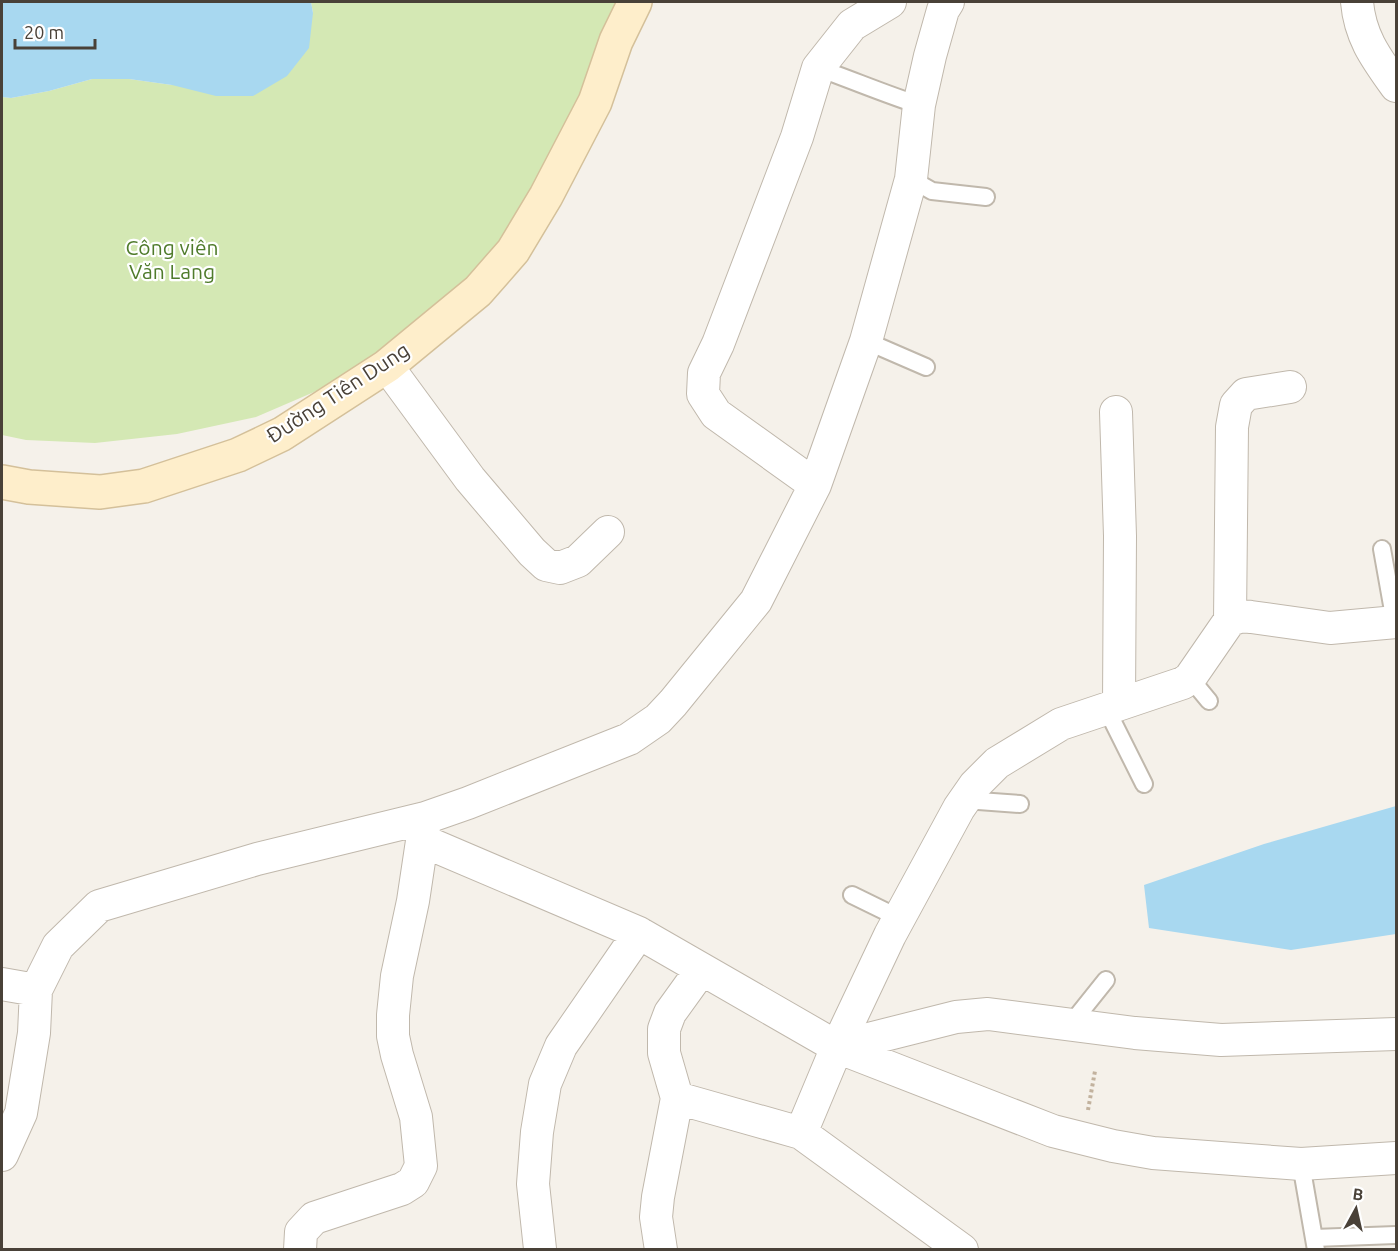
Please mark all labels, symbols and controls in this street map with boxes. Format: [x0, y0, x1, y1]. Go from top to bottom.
scale bar [15, 12, 94, 50]
text: 20 m [24, 22, 64, 42]
park label: Công viên Văn Lang [126, 235, 218, 283]
street label: Đường Tiên Dung [262, 337, 413, 447]
north arrow [1326, 1179, 1386, 1239]
text: B [1352, 1184, 1365, 1204]

